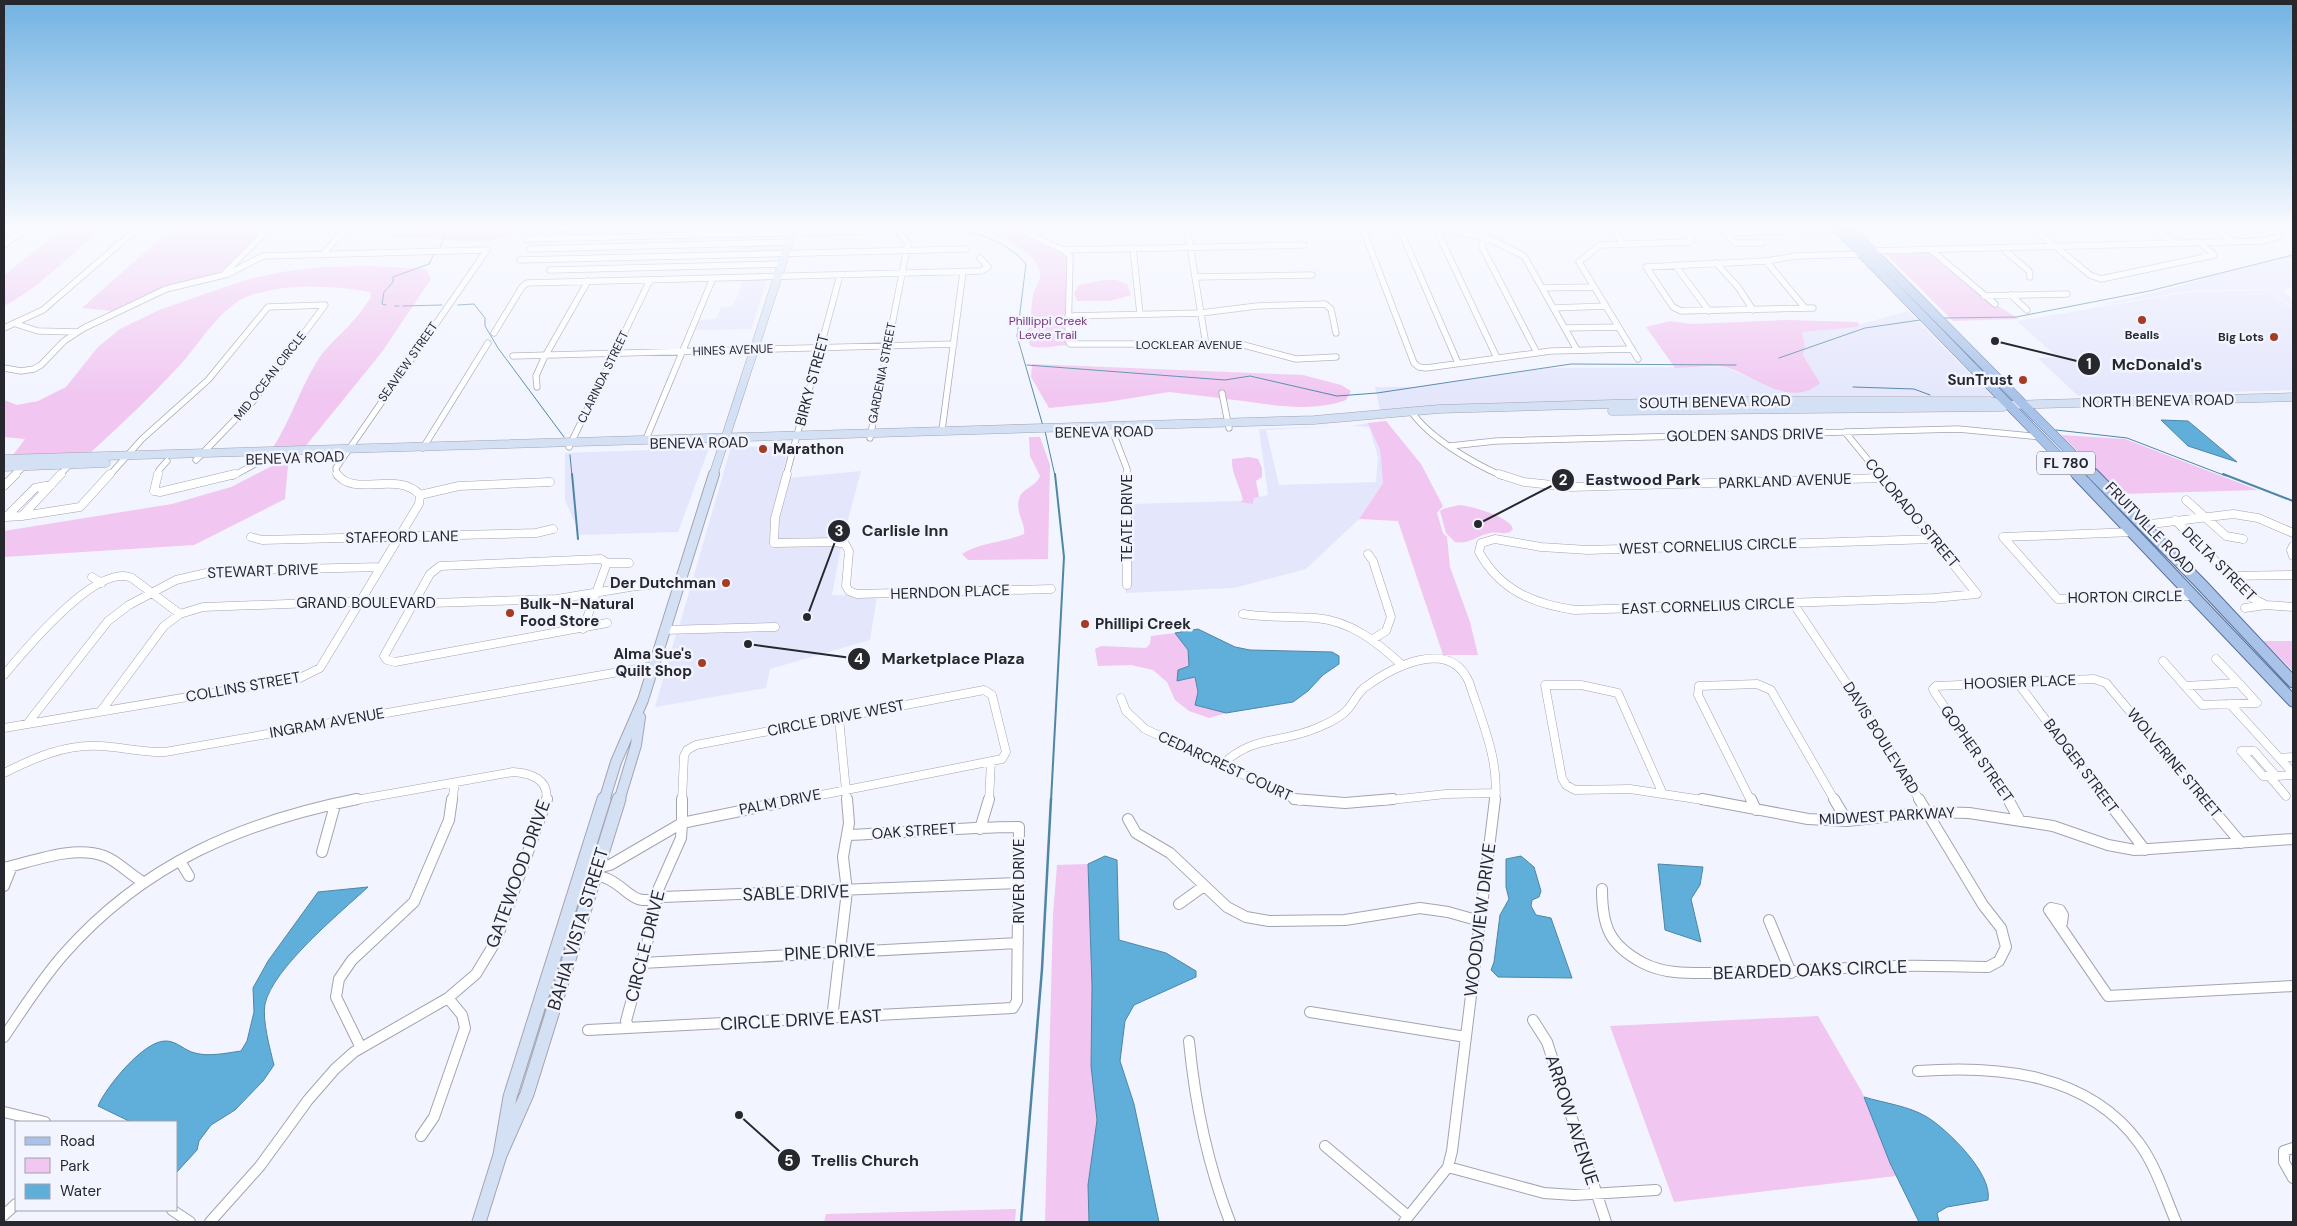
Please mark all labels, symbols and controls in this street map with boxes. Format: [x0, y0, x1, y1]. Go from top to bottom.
park label: Phillippi Creek Levee Trail [1009, 313, 1087, 343]
marker: Bealls [2136, 314, 2148, 326]
street label: SEAVIEW STREET [375, 319, 442, 405]
street label: GARDENIA STREET [864, 321, 900, 425]
place label: Bealls [2125, 327, 2159, 343]
street label: MID OCEAN CIRCLE [230, 328, 310, 424]
street label: CLARINDA STREET [574, 328, 632, 426]
place label: Big Lots [2218, 329, 2264, 345]
marker: Big Lots [2268, 331, 2280, 343]
street label: BIRKY STREET [790, 332, 834, 428]
street label: LOCKLEAR AVENUE [1136, 337, 1242, 353]
street label: HINES AVENUE [692, 341, 774, 359]
callout: McDonald's [2077, 348, 2212, 379]
text: 1 [2086, 354, 2092, 374]
text: McDonald's [2112, 354, 2202, 375]
place label: SunTrust [1948, 370, 2013, 390]
marker: SunTrust [2017, 374, 2029, 386]
street label: NORTH BENEVA ROAD [2082, 390, 2234, 412]
street label: SOUTH BENEVA ROAD [1639, 391, 1791, 413]
street label: BENEVA ROAD [1054, 421, 1154, 443]
street label: GOLDEN SANDS DRIVE [1666, 424, 1824, 446]
street label: BENEVA ROAD [649, 432, 749, 454]
place label: Marathon [773, 439, 844, 459]
marker: Marathon [757, 443, 769, 455]
street label: BENEVA ROAD [245, 446, 345, 470]
road number: FL 780 [2037, 452, 2095, 474]
street label: COLORADO STREET [1860, 454, 1964, 572]
callout: Eastwood Park [1550, 464, 1710, 495]
text: Eastwood Park [1586, 469, 1701, 490]
street label: PARKLAND AVENUE [1718, 469, 1852, 493]
text: 2 [1559, 470, 1568, 490]
street label: TEATE DRIVE [1117, 474, 1137, 562]
street label: FRUITVILLE ROAD [2101, 478, 2199, 578]
callout: Carlisle Inn [826, 515, 958, 546]
text: Carlisle Inn [862, 520, 948, 541]
text: 3 [834, 521, 844, 541]
street label: DELTA STREET [2178, 523, 2260, 605]
street label: STAFFORD LANE [345, 526, 459, 548]
street label: WEST CORNELIUS CIRCLE [1619, 533, 1797, 559]
street label: STEWART DRIVE [207, 559, 319, 583]
place label: Der Dutchman [610, 573, 716, 593]
marker: Der Dutchman [720, 577, 732, 589]
street label: HERNDON PLACE [890, 580, 1010, 604]
street label: HORTON CIRCLE [2067, 586, 2183, 608]
street label: GRAND BOULEVARD [296, 593, 436, 613]
street label: EAST CORNELIUS CIRCLE [1621, 593, 1795, 619]
place label: Bulk-N-Natural Food Store [520, 594, 634, 631]
marker: Bulk-N-Natural Food Store [504, 607, 516, 619]
place label: Phillipi Creek [1095, 614, 1191, 634]
marker: Phillipi Creek [1079, 618, 1091, 630]
callout: Marketplace Plaza [847, 643, 1035, 674]
place label: Alma Sue's Quilt Shop [613, 644, 692, 681]
text: Marketplace Plaza [881, 648, 1025, 669]
text: 4 [854, 649, 864, 669]
marker: Alma Sue's Quilt Shop [696, 657, 708, 669]
street label: COLLINS STREET [184, 667, 302, 707]
street label: HOOSIER PLACE [1964, 670, 2076, 694]
street label: DAVIS BOULEVARD [1838, 678, 1924, 798]
street label: CIRCLE DRIVE WEST [766, 695, 906, 741]
street label: GOPHER STREET [1936, 701, 2018, 807]
street label: INGRAM AVENUE [268, 703, 386, 743]
street label: WOLVERINE STREET [2122, 704, 2226, 822]
street label: BADGER STREET [2039, 715, 2123, 817]
street label: CEDARCREST COURT [1155, 726, 1295, 806]
street label: PALM DRIVE [737, 784, 823, 820]
street label: GATEWOOD DRIVE [480, 797, 556, 951]
street label: MIDWEST PARKWAY [1819, 802, 1956, 830]
street label: OAK STREET [871, 818, 957, 844]
street label: RIVER DRIVE [1009, 838, 1029, 924]
street label: WOODVIEW DRIVE [1459, 842, 1501, 998]
street label: BAHIA VISTA STREET [542, 845, 614, 1013]
street label: SABLE DRIVE [742, 879, 850, 907]
street label: CIRCLE DRIVE [619, 887, 671, 1005]
street label: PINE DRIVE [784, 938, 876, 966]
street label: BEARDED OAKS CIRCLE [1712, 955, 1908, 985]
street label: CIRCLE DRIVE EAST [720, 1004, 882, 1036]
street label: ARROW AVENUE [1540, 1052, 1604, 1188]
legend [15, 1121, 178, 1211]
text: Road [60, 1131, 95, 1151]
callout: Trellis Church [776, 1145, 929, 1176]
text: Trellis Church [811, 1150, 919, 1171]
text: 5 [784, 1151, 794, 1171]
text: Park [60, 1156, 90, 1176]
text: Water [60, 1181, 102, 1201]

